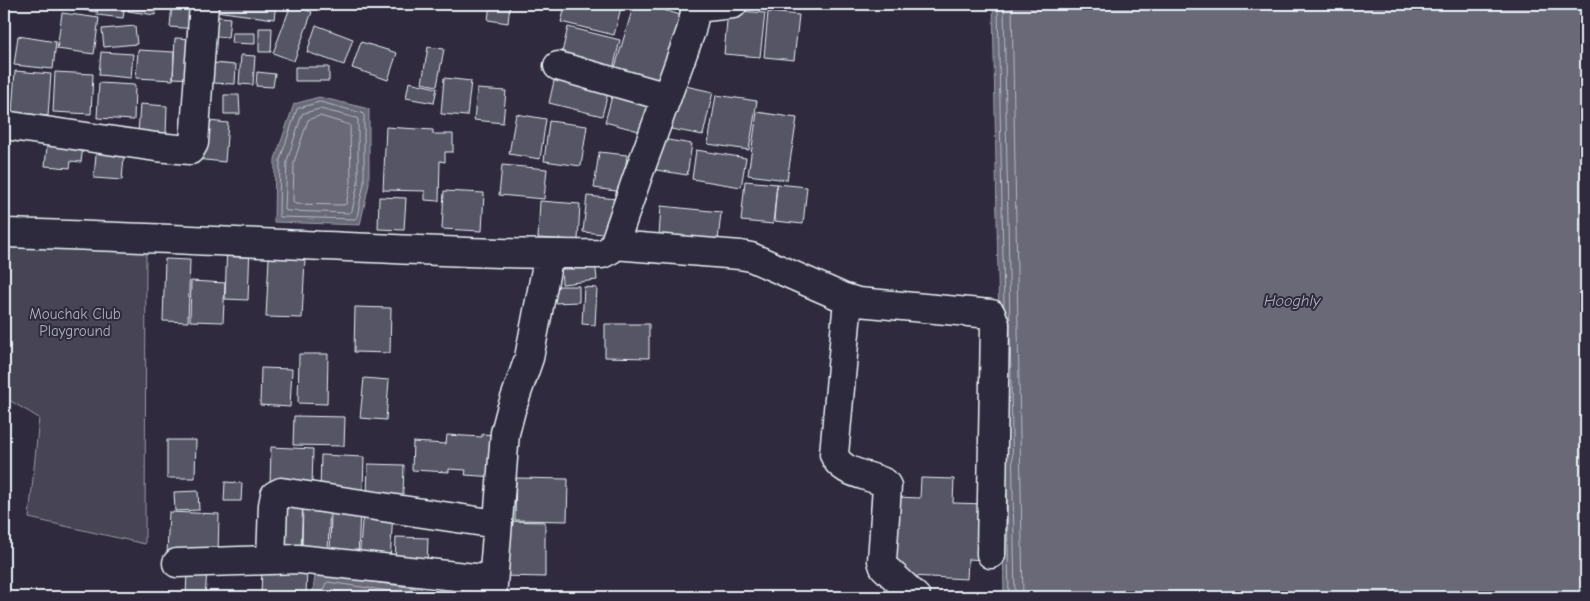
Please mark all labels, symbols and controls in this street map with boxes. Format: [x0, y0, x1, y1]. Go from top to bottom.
water label: Hooghly [1264, 292, 1321, 310]
park label: Mouchak Club Playground [29, 305, 121, 340]

